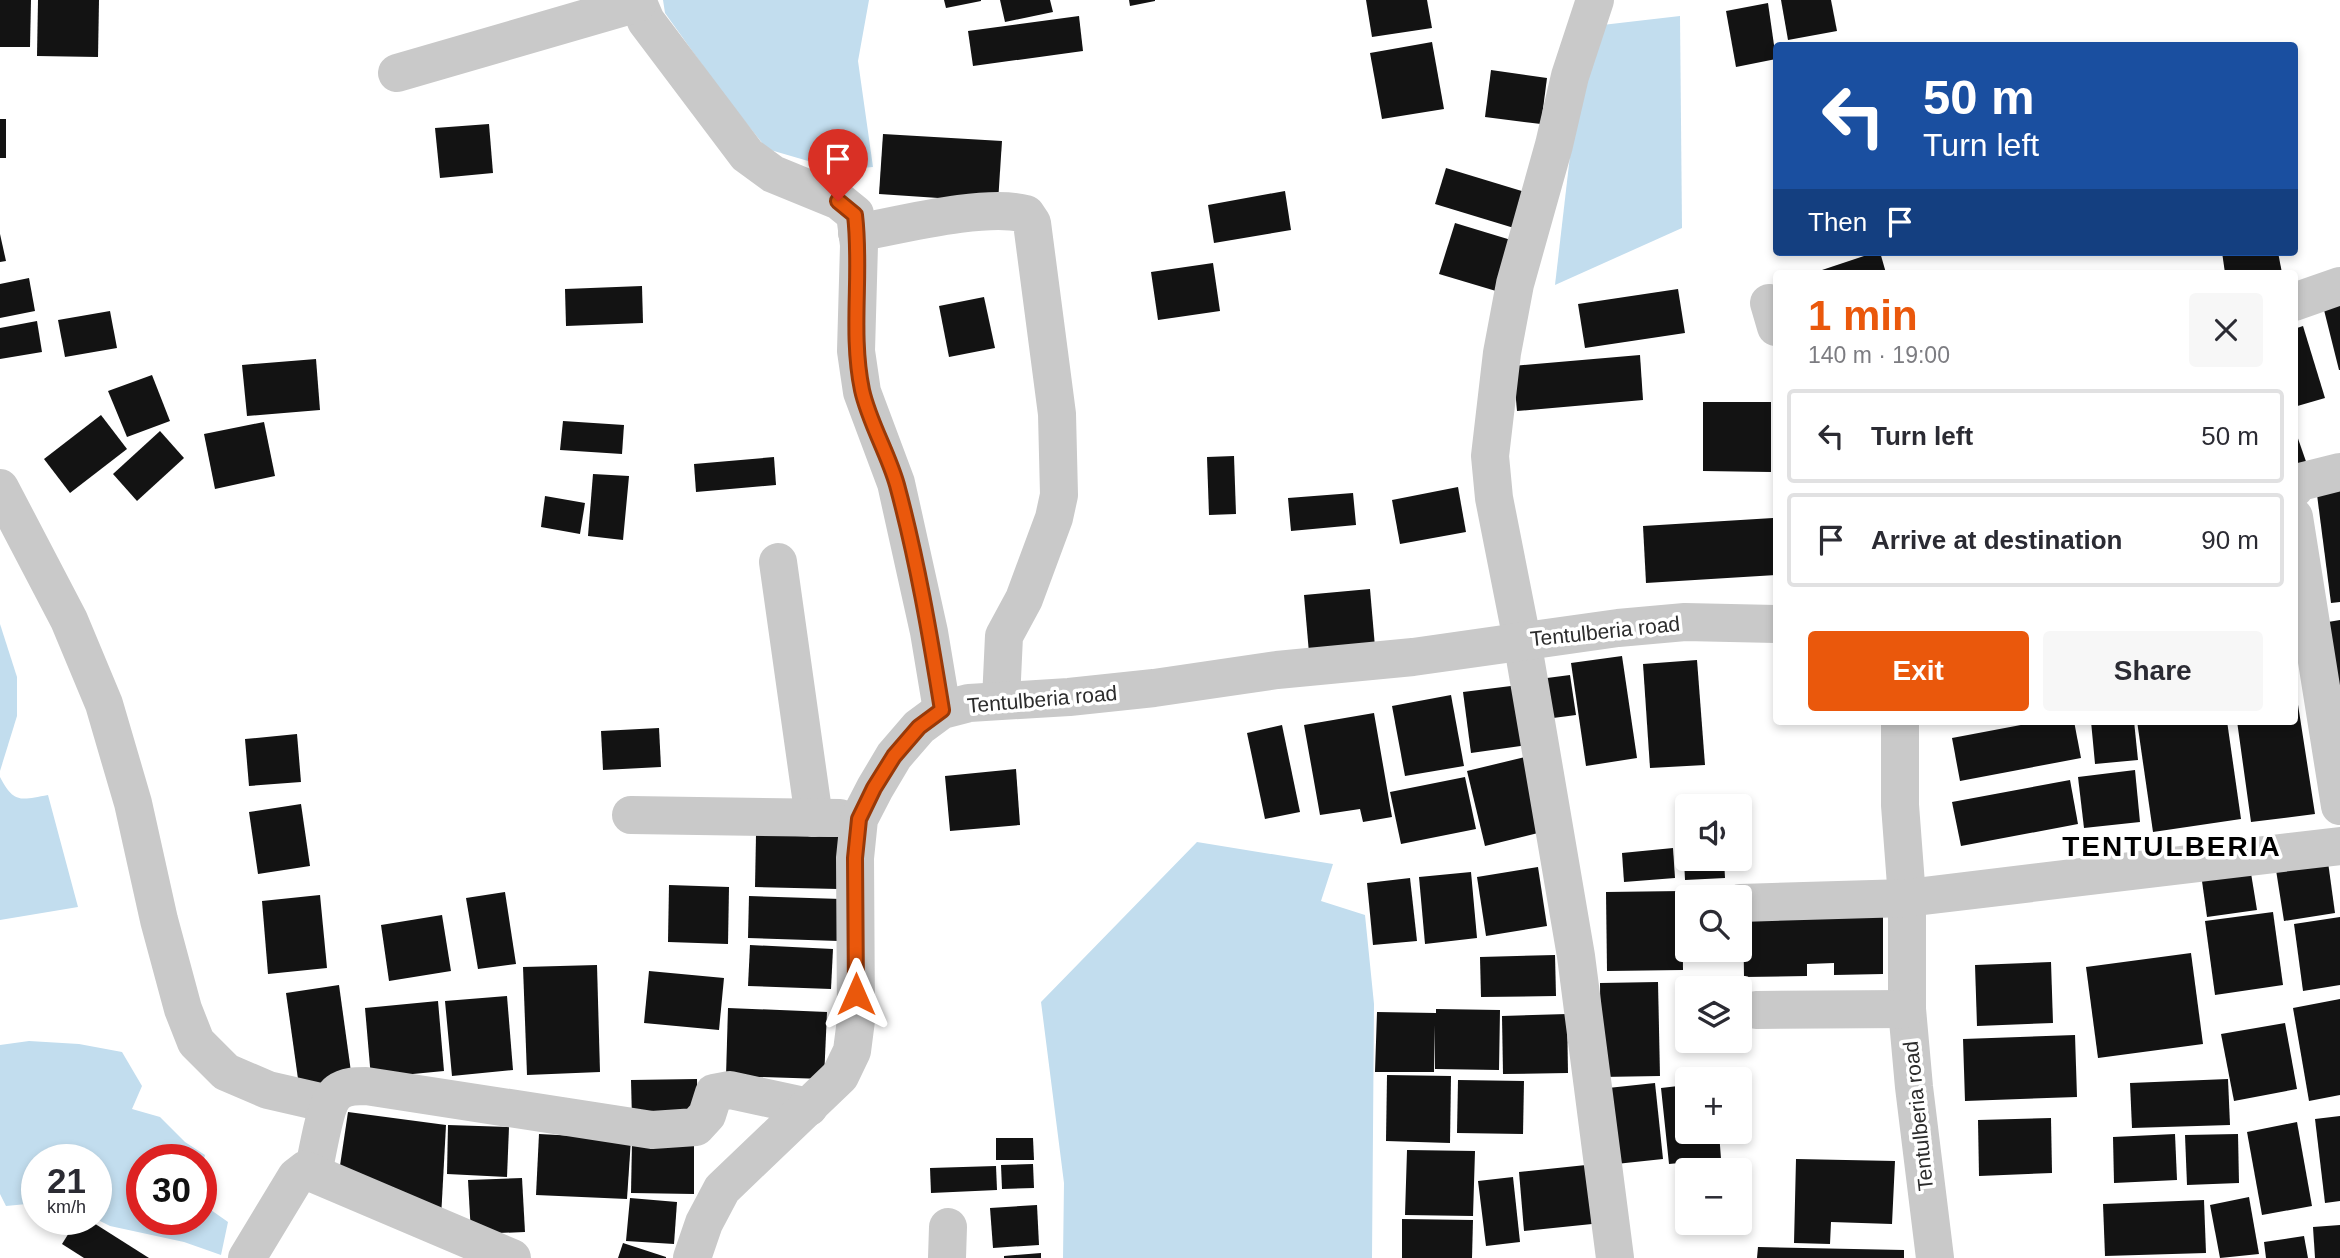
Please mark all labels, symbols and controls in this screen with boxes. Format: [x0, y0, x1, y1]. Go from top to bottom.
icon: left [1808, 70, 1899, 161]
text: 50 m [1923, 70, 2035, 124]
text: Turn left [1923, 127, 2039, 163]
pin [808, 129, 868, 201]
icon: arrive [819, 140, 857, 178]
icon: arrive [1881, 203, 1919, 241]
text: Then [1808, 207, 1867, 237]
text: 1 min [1808, 292, 1918, 339]
button: close [2189, 293, 2263, 367]
text: 140 m · 19:00 [1808, 342, 1950, 368]
icon: left [1812, 417, 1850, 455]
text: Turn left [1871, 421, 1973, 451]
text: 50 m [2201, 421, 2259, 451]
icon: arrive [1812, 521, 1850, 559]
text: Arrive at destination [1871, 525, 2122, 555]
text: 90 m [2201, 525, 2259, 555]
street label: Tentulberia road [1529, 612, 1681, 650]
button: Exit [1808, 631, 2029, 711]
button: Share [2043, 631, 2263, 711]
street label: Tentulberia road [966, 681, 1118, 717]
map controls [1675, 794, 1752, 1235]
button: sound [1675, 794, 1752, 871]
district label: TENTULBERIA [2062, 831, 2282, 862]
button: search [1675, 885, 1752, 962]
position arrow [819, 957, 893, 1031]
button: layers [1675, 976, 1752, 1053]
street label: Tentulberia road [1899, 1040, 1937, 1192]
button: + [1675, 1067, 1752, 1144]
speed limit sign: 30 [126, 1144, 217, 1235]
button: − [1675, 1158, 1752, 1235]
text: 21 [47, 1161, 86, 1200]
text: km/h [47, 1197, 86, 1217]

